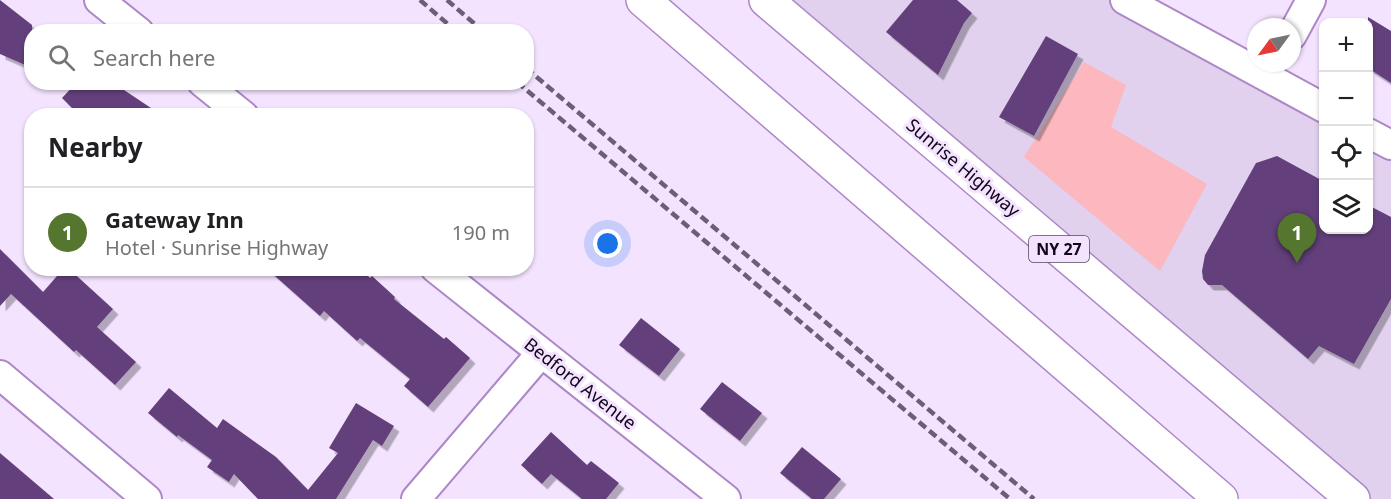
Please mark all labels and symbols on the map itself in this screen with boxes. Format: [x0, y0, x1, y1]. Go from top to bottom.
north arrow [1247, 18, 1301, 72]
street label: Sunrise Highway [902, 113, 1026, 222]
pin: 1 [1278, 214, 1316, 263]
your location [593, 229, 622, 258]
road number: NY 27 [1029, 236, 1089, 262]
street label: Bedford Avenue [520, 332, 642, 435]

